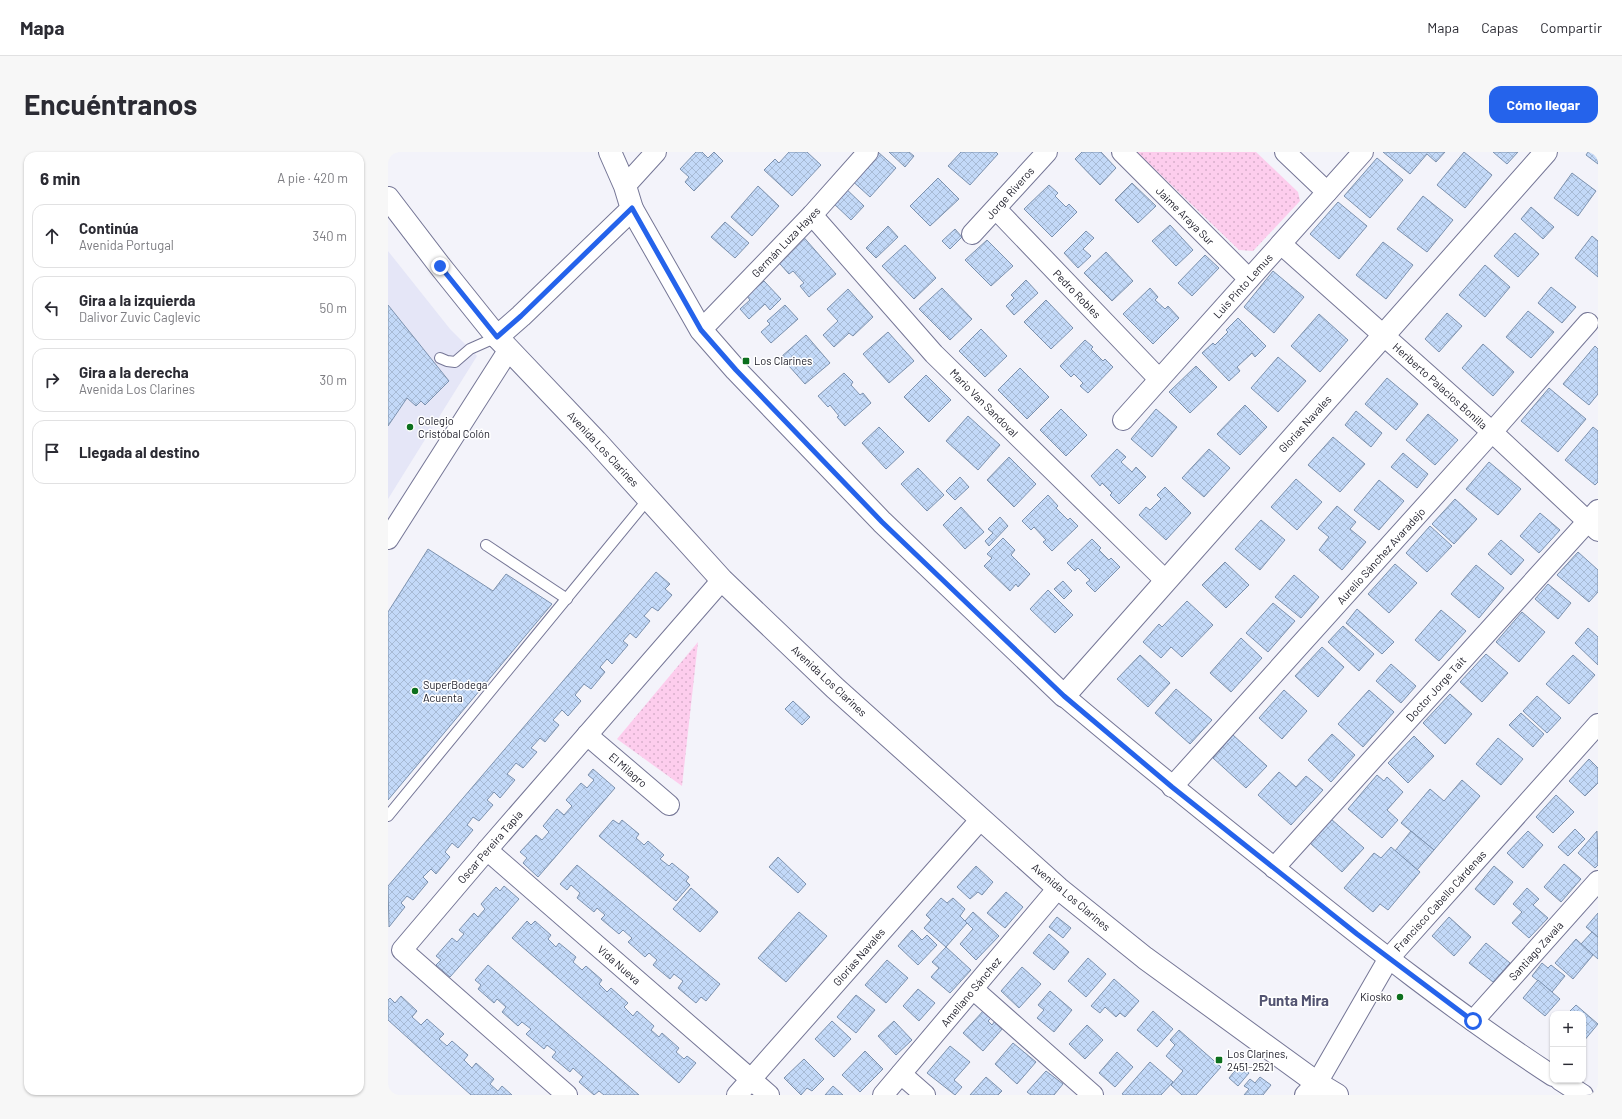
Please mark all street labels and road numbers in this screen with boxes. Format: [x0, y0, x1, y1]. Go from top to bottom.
street label: Jorge Riveros [983, 164, 1036, 221]
street label: Jaime Araya Sur [1153, 184, 1217, 248]
street label: Germán Luza Hayes [749, 204, 823, 280]
street label: Luis Pinto Lemus [1210, 251, 1275, 321]
street label: Pedro Robles [1051, 267, 1104, 321]
street label: Heriberto Palacios Bonilla [1390, 340, 1490, 431]
street label: Mario Van Sandoval [948, 366, 1021, 439]
street label: Glorias Navales [1276, 392, 1334, 455]
street label: Avenida Los Clarines [565, 408, 642, 489]
street label: Aurelio Sánchez Avaradejo [1334, 505, 1427, 607]
street label: Avenida Los Clarines [789, 642, 870, 719]
street label: Doctor Jorge Tait [1403, 653, 1468, 724]
street label: El Milagro [607, 750, 650, 790]
street label: Oscar Pereira Tapia [454, 808, 525, 886]
street label: Francisco Cabello Cárdenas [1391, 847, 1488, 954]
street label: Avenida Los Clarines [1030, 860, 1113, 933]
street label: Santiago Zavala [1506, 918, 1566, 983]
street label: Glorias Navales [830, 925, 887, 988]
street label: Vida Nueva [595, 942, 644, 987]
street label: Ameliano Sánchez [938, 954, 1004, 1029]

